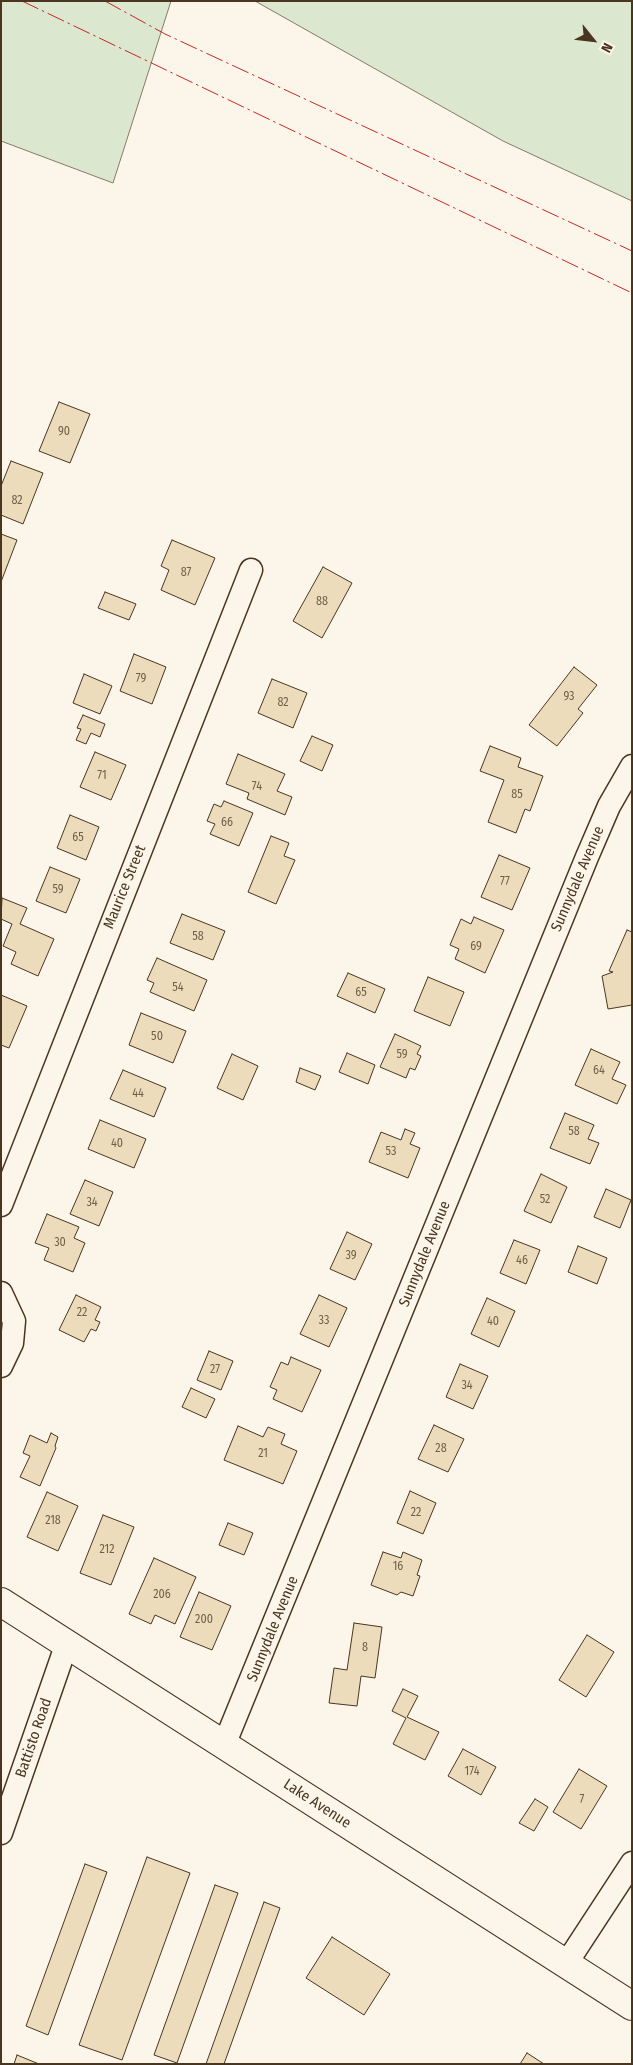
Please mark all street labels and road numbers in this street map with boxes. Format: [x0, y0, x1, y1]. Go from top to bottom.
street label: Sunnydale Avenue [548, 824, 608, 934]
street label: Maurice Street [100, 842, 150, 932]
street label: Sunnydale Avenue [396, 1198, 454, 1310]
street label: Sunnydale Avenue [244, 1573, 302, 1685]
street label: Battisto Road [12, 1696, 56, 1780]
street label: Lake Avenue [280, 1776, 354, 1832]

